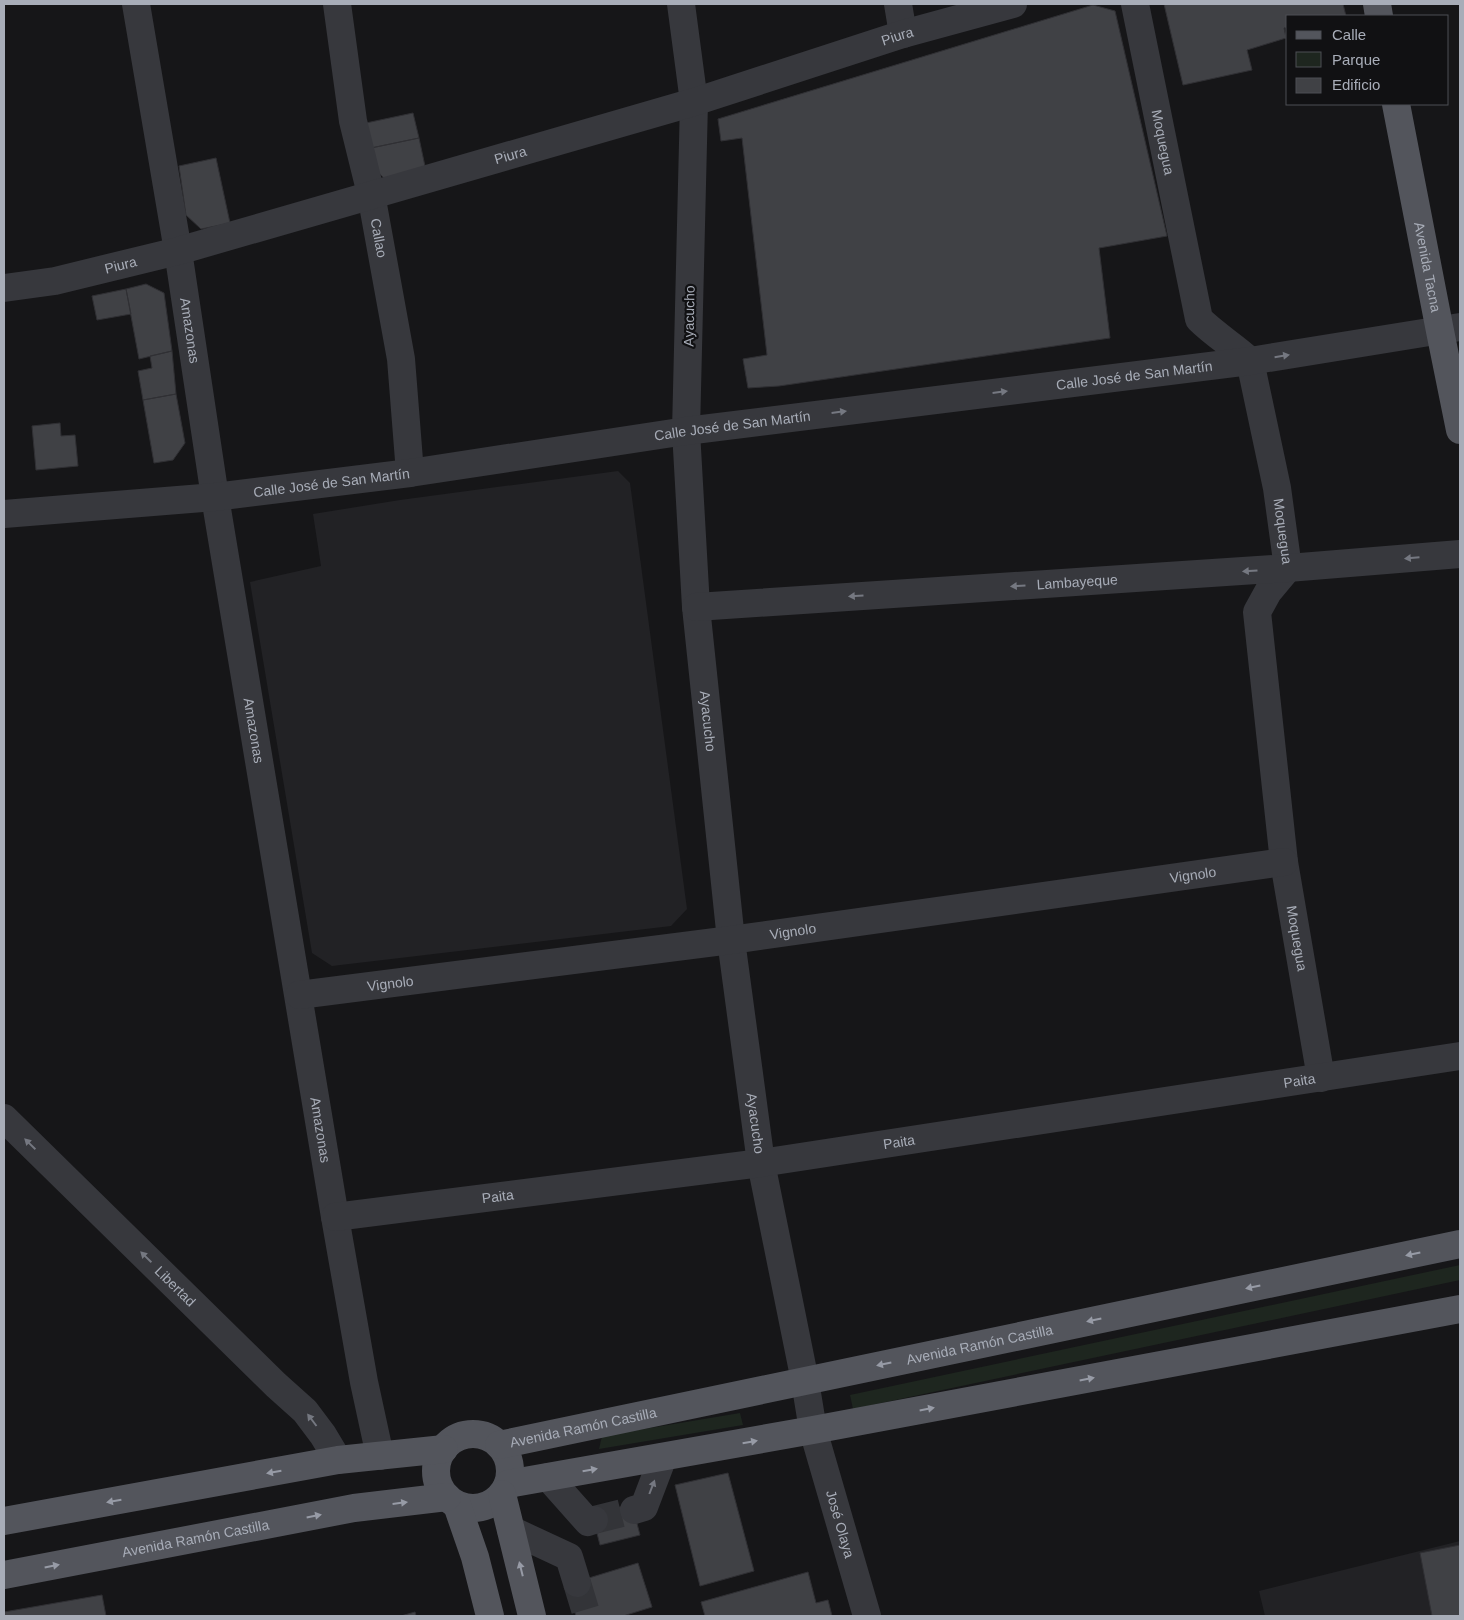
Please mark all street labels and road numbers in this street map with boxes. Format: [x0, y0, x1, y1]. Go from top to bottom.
street label: Piura [879, 23, 915, 49]
street label: Moquegua [1149, 108, 1178, 176]
street label: Piura [492, 143, 528, 167]
street label: Callao [368, 217, 390, 259]
street label: Avenida Tacna [1411, 221, 1444, 314]
street label: Piura [103, 253, 139, 277]
street label: Ayacucho [680, 285, 698, 347]
street label: Amazonas [177, 297, 203, 364]
street label: Calle José de San Martín [1055, 358, 1213, 393]
street label: Calle José de San Martín [653, 408, 811, 444]
street label: Calle José de San Martín [252, 465, 411, 500]
street label: Moquegua [1271, 497, 1295, 565]
street label: Lambayeque [1036, 571, 1118, 593]
street label: Ayacucho [697, 690, 719, 753]
street label: Amazonas [241, 697, 267, 764]
street label: Vignolo [1169, 864, 1217, 886]
street label: Moquegua [1284, 904, 1311, 972]
street label: Vignolo [769, 920, 817, 942]
street label: Vignolo [366, 972, 415, 994]
street label: Paita [1282, 1070, 1317, 1091]
street label: Ayacucho [744, 1092, 768, 1155]
street label: Amazonas [307, 1096, 334, 1164]
street label: Paita [882, 1132, 916, 1152]
street label: Paita [481, 1186, 515, 1206]
street label: Libertad [152, 1263, 199, 1310]
street label: Avenida Ramón Castilla [905, 1321, 1055, 1368]
street label: Avenida Ramón Castilla [508, 1404, 658, 1451]
street label: José Olaya [823, 1488, 858, 1560]
street label: Avenida Ramón Castilla [121, 1516, 271, 1560]

